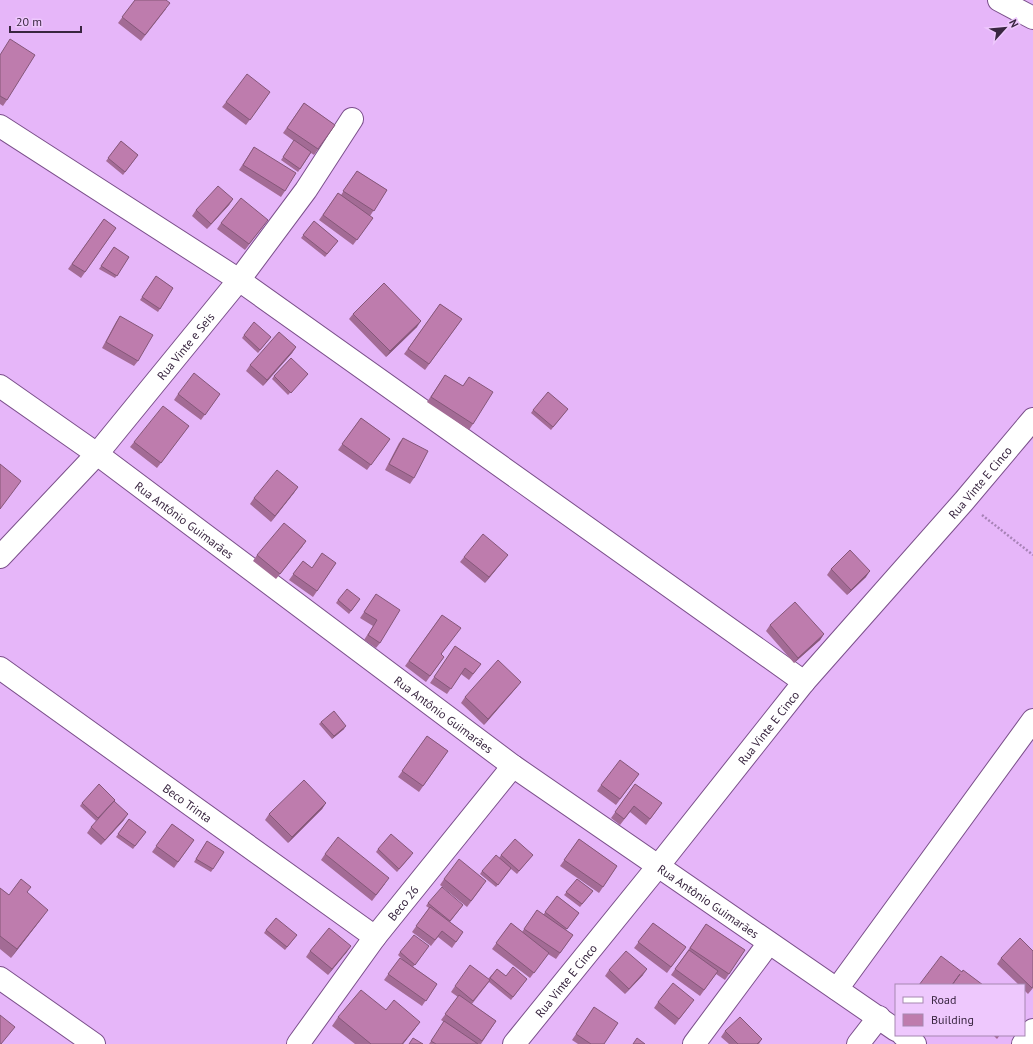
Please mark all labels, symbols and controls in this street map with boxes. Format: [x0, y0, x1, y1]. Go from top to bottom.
scale bar [10, 8, 81, 34]
north arrow [985, 8, 1025, 48]
text: 20 m [16, 14, 42, 29]
text: N [1006, 17, 1022, 30]
street label: Rua Vinte e Seis [153, 309, 217, 383]
street label: Rua Vinte E Cinco [945, 443, 1015, 521]
street label: Rua Antônio Guimarães [132, 478, 237, 562]
street label: Rua Antônio Guimarães [391, 672, 496, 756]
street label: Rua Vinte E Cinco [734, 687, 802, 767]
street label: Beco Trinta [160, 780, 215, 825]
street label: Rua Antônio Guimarães [655, 861, 762, 941]
street label: Beco 26 [384, 882, 421, 923]
street label: Rua Vinte E Cinco [531, 941, 600, 1020]
legend [895, 984, 1025, 1036]
text: Road [931, 992, 956, 1007]
text: Building [931, 1012, 974, 1027]

